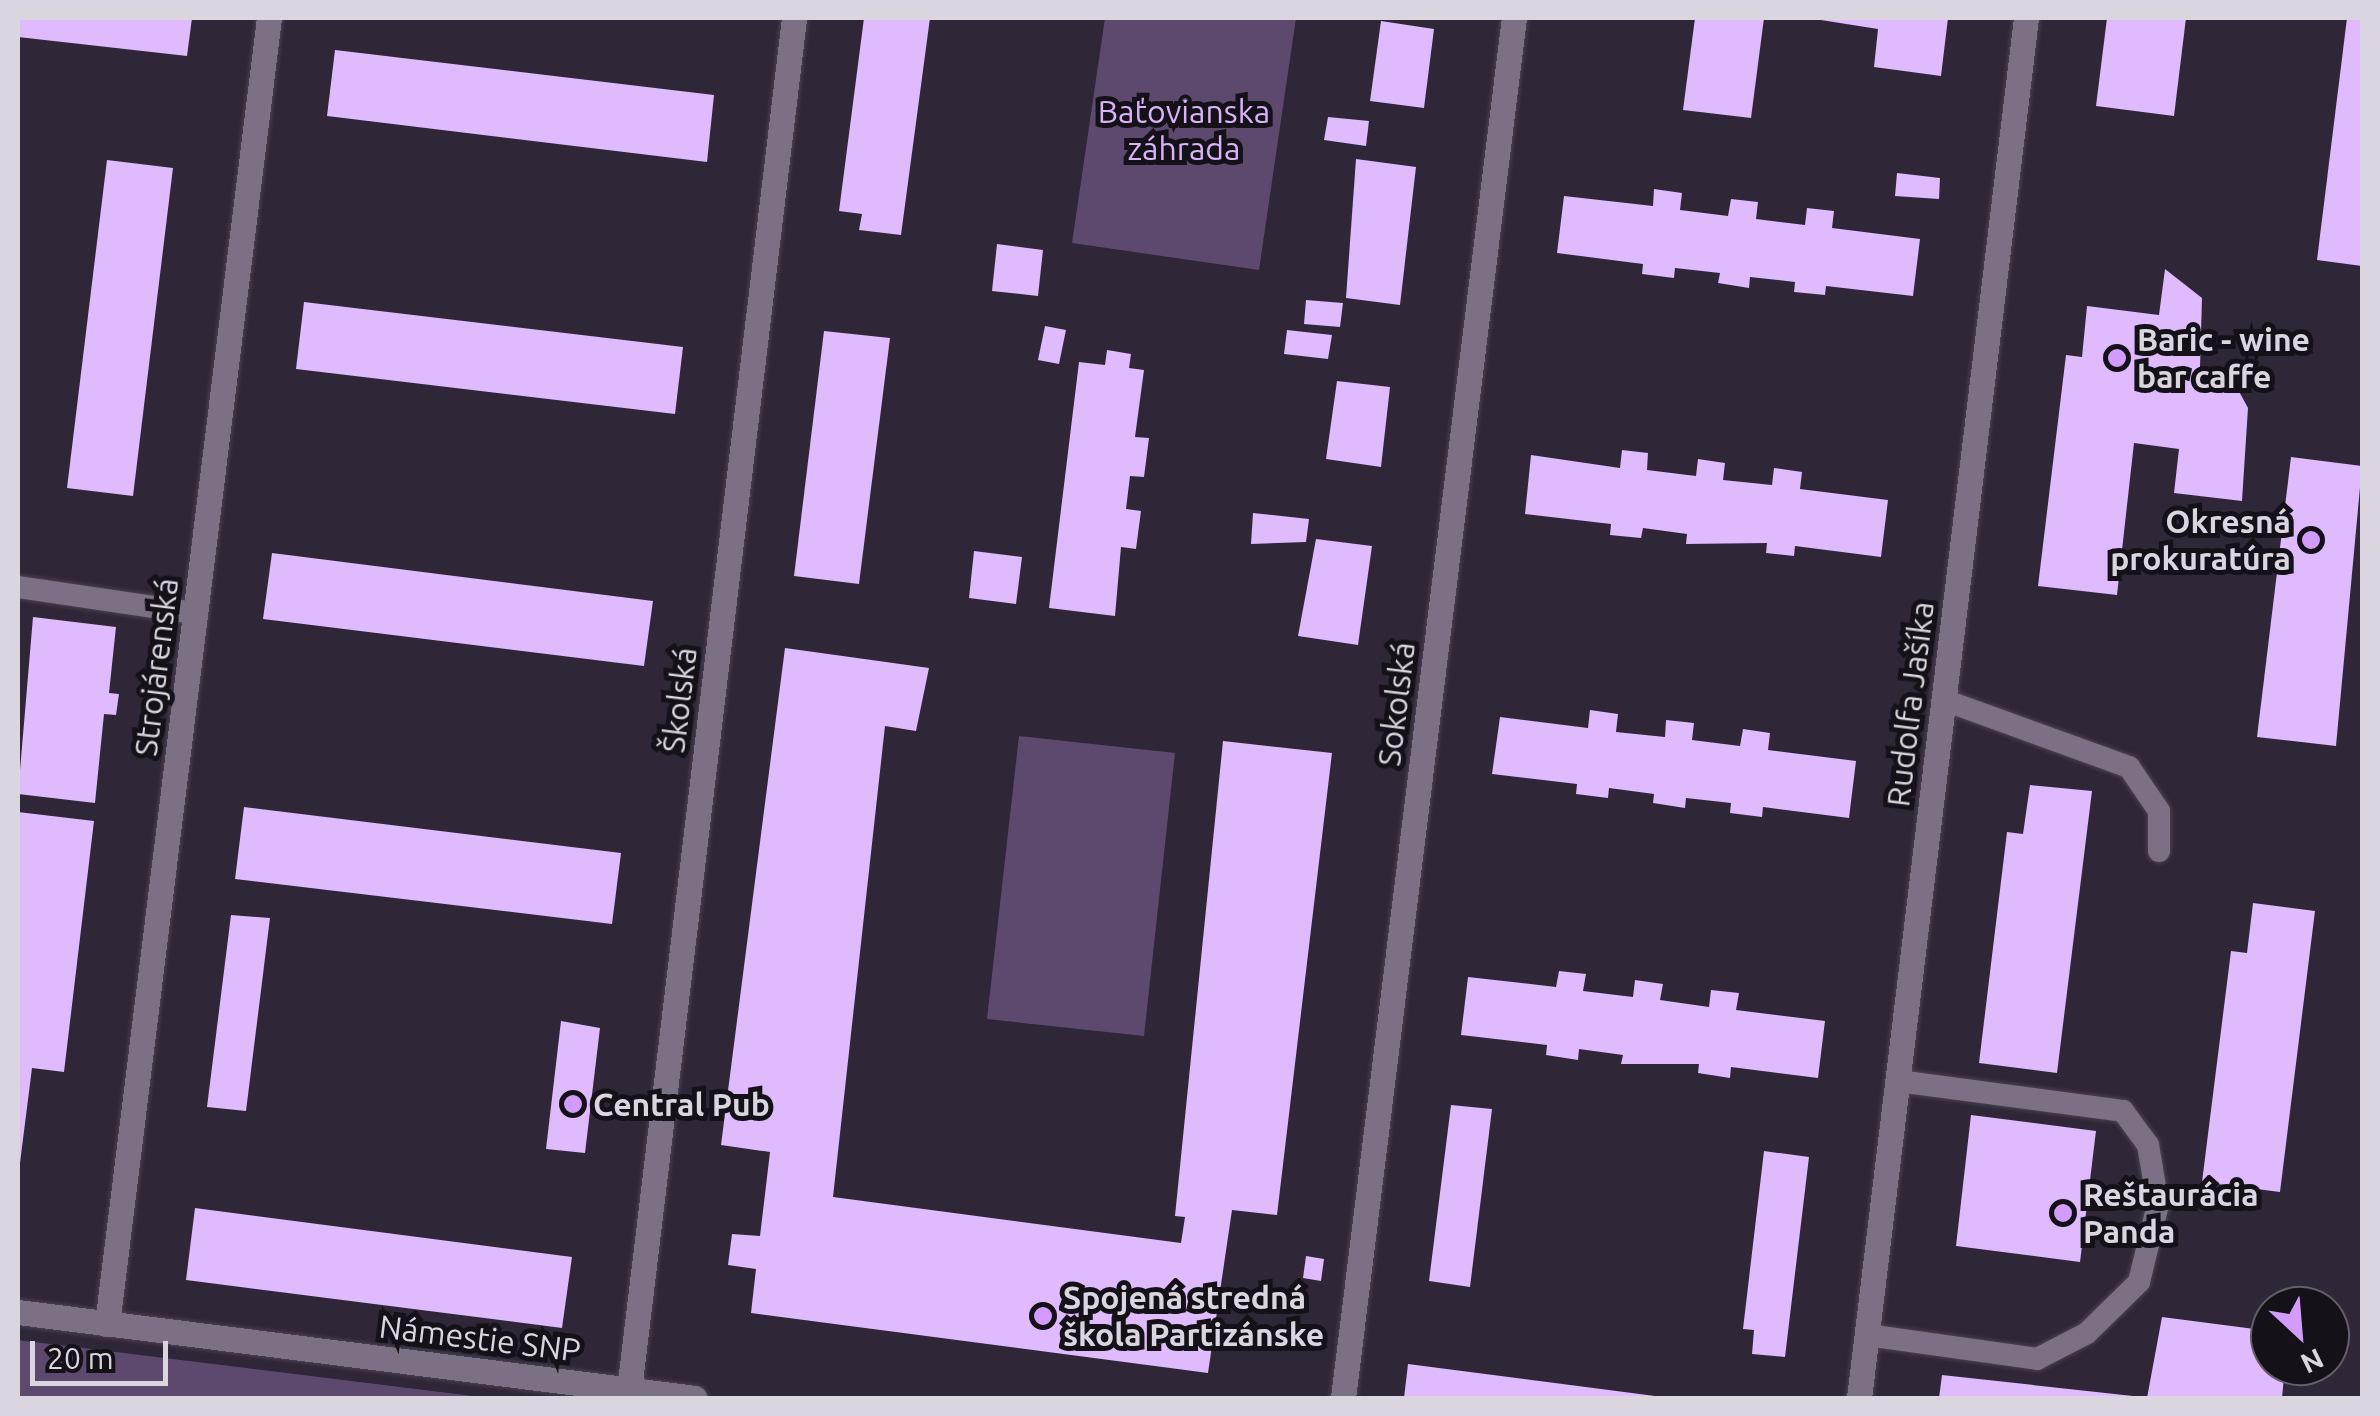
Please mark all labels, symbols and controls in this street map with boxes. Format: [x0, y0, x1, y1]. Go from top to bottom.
park label: Baťovianska záhrada [1098, 93, 1270, 168]
place label: Baric - wine bar caffe [2137, 321, 2310, 396]
marker: Baric - wine bar caffe [2106, 347, 2128, 369]
place label: Okresná prokuratúra [2110, 503, 2291, 578]
marker: Okresná prokuratúra [2300, 529, 2322, 551]
street label: Strojárenská [126, 576, 186, 758]
street label: Rudolfa Jašíka [1878, 599, 1942, 809]
street label: Sokolská [1369, 640, 1423, 768]
street label: Školská [653, 645, 705, 755]
place label: Central Pub [593, 1085, 770, 1123]
marker: Central Pub [562, 1093, 584, 1115]
place label: Reštaurácia Panda [2083, 1176, 2259, 1251]
marker: Reštaurácia Panda [2052, 1202, 2074, 1224]
place label: Spojená stredná škola Partizánske [1063, 1279, 1324, 1354]
north arrow [2250, 1286, 2350, 1386]
marker: Spojená stredná škola Partizánske [1032, 1305, 1054, 1327]
street label: Námestie SNP [377, 1307, 583, 1369]
scale bar [35, 1321, 172, 1383]
text: 20 m [47, 1341, 114, 1375]
text: N [2296, 1343, 2329, 1380]

